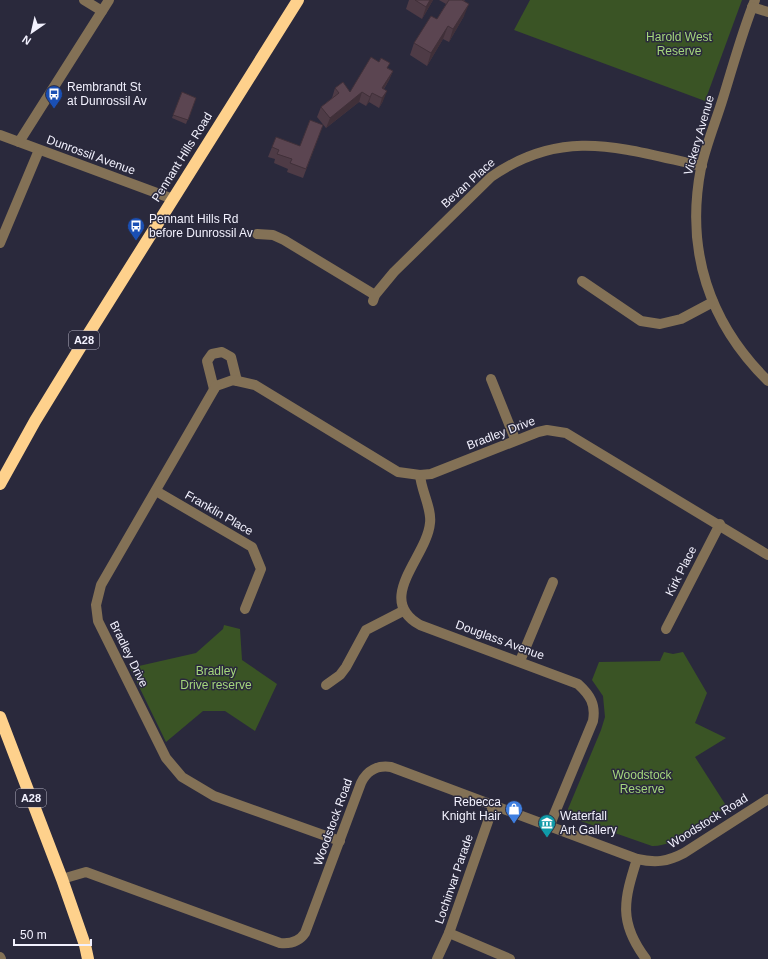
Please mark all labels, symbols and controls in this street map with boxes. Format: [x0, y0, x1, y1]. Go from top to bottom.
north arrow [12, 12, 52, 52]
park label: Harold West Reserve [646, 30, 713, 58]
text: N [20, 33, 33, 47]
place label: Rembrandt St at Dunrossil Av [67, 80, 147, 108]
bus stop icon: Rembrandt St at Dunrossil Av [44, 84, 64, 109]
street label: Vickery Avenue [681, 93, 717, 176]
street label: Pennant Hills Road [149, 110, 215, 204]
street label: Dunrossil Avenue [45, 132, 137, 178]
street label: Bevan Place [438, 155, 498, 211]
place label: Pennant Hills Rd before Dunrossil Av [149, 212, 253, 240]
bus stop icon: Pennant Hills Rd before Dunrossil Av [126, 216, 146, 241]
road number: A28 [69, 331, 99, 349]
street label: Bradley Drive [465, 413, 537, 452]
street label: Franklin Place [183, 488, 256, 538]
street label: Kirk Place [662, 543, 700, 598]
street label: Douglass Avenue [454, 617, 546, 663]
street label: Bradley Drive [107, 619, 151, 690]
park label: Bradley Drive reserve [180, 664, 252, 692]
park label: Woodstock Reserve [612, 768, 673, 796]
street label: Woodstock Road [311, 777, 355, 867]
road number: A28 [16, 789, 46, 807]
street label: Woodstock Road [666, 791, 750, 851]
place label: Rebecca Knight Hair [442, 795, 501, 823]
shop icon: Rebecca Knight Hair [504, 799, 524, 824]
place label: Waterfall Art Gallery [560, 809, 617, 837]
museum icon: Waterfall Art Gallery [537, 813, 557, 838]
street label: Lochinvar Parade [432, 832, 476, 926]
scale bar [14, 921, 91, 947]
text: 50 m [20, 928, 47, 942]

